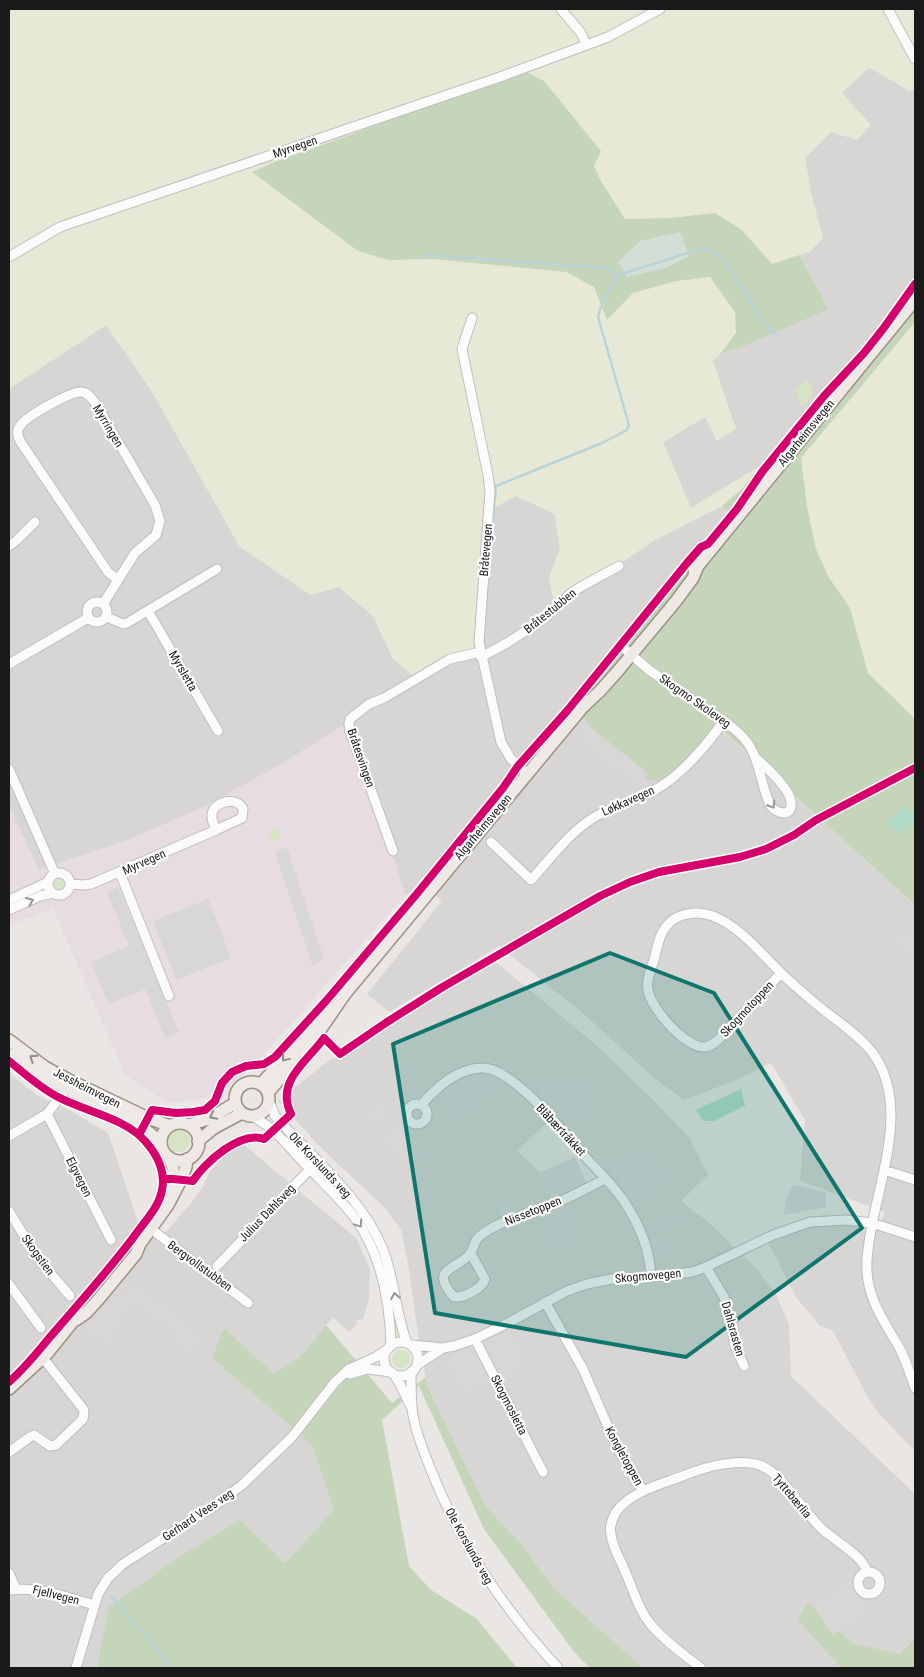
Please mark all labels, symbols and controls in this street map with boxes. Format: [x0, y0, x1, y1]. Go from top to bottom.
street label: Myrvegen [271, 133, 319, 161]
street label: Algarheimsvegen [775, 397, 837, 469]
street label: Myrringen [90, 402, 126, 450]
street label: Bråtevegen [477, 523, 495, 577]
street label: Bråtestubben [521, 586, 579, 636]
street label: Myrsletta [166, 648, 200, 694]
street label: Skogmo Skoleveg [657, 671, 733, 731]
street label: Bråtesvingen [344, 727, 378, 789]
street label: Løkkavegen [599, 783, 657, 819]
street label: Algarheimsvegen [451, 791, 515, 863]
one-way arrow [765, 799, 775, 808]
street label: Myrvegen [120, 846, 168, 878]
one-way arrow [25, 896, 34, 907]
street label: Skogmotoppen [718, 978, 777, 1040]
one-way arrow [283, 1052, 291, 1061]
one-way arrow [29, 1055, 39, 1064]
street label: Jessheimvegen [51, 1065, 123, 1111]
street label: Blåbærtråkket [533, 1101, 589, 1159]
one-way arrow [209, 1110, 218, 1120]
street label: Ole Korslunds veg [286, 1129, 354, 1201]
street label: Elgvegen [63, 1155, 95, 1199]
street label: Julius Dahlsveg [236, 1181, 298, 1245]
street label: Nissetoppen [503, 1193, 563, 1229]
one-way arrow [353, 1218, 362, 1228]
street label: Skogstien [19, 1232, 58, 1278]
street label: Bergvollstubben [165, 1238, 235, 1294]
street label: Skogmovegen [614, 1266, 682, 1286]
one-way arrow [391, 1292, 401, 1301]
street label: Dahlsrasten [719, 1300, 748, 1358]
street label: Skogmosletta [488, 1373, 530, 1438]
street label: Kongletoppen [602, 1424, 646, 1488]
street label: Tyttebærlia [770, 1471, 815, 1521]
street label: Gerhard Vees veg [160, 1486, 236, 1544]
street label: Ole Korslunds veg [442, 1505, 496, 1587]
street label: Fjellvegen [31, 1582, 81, 1608]

